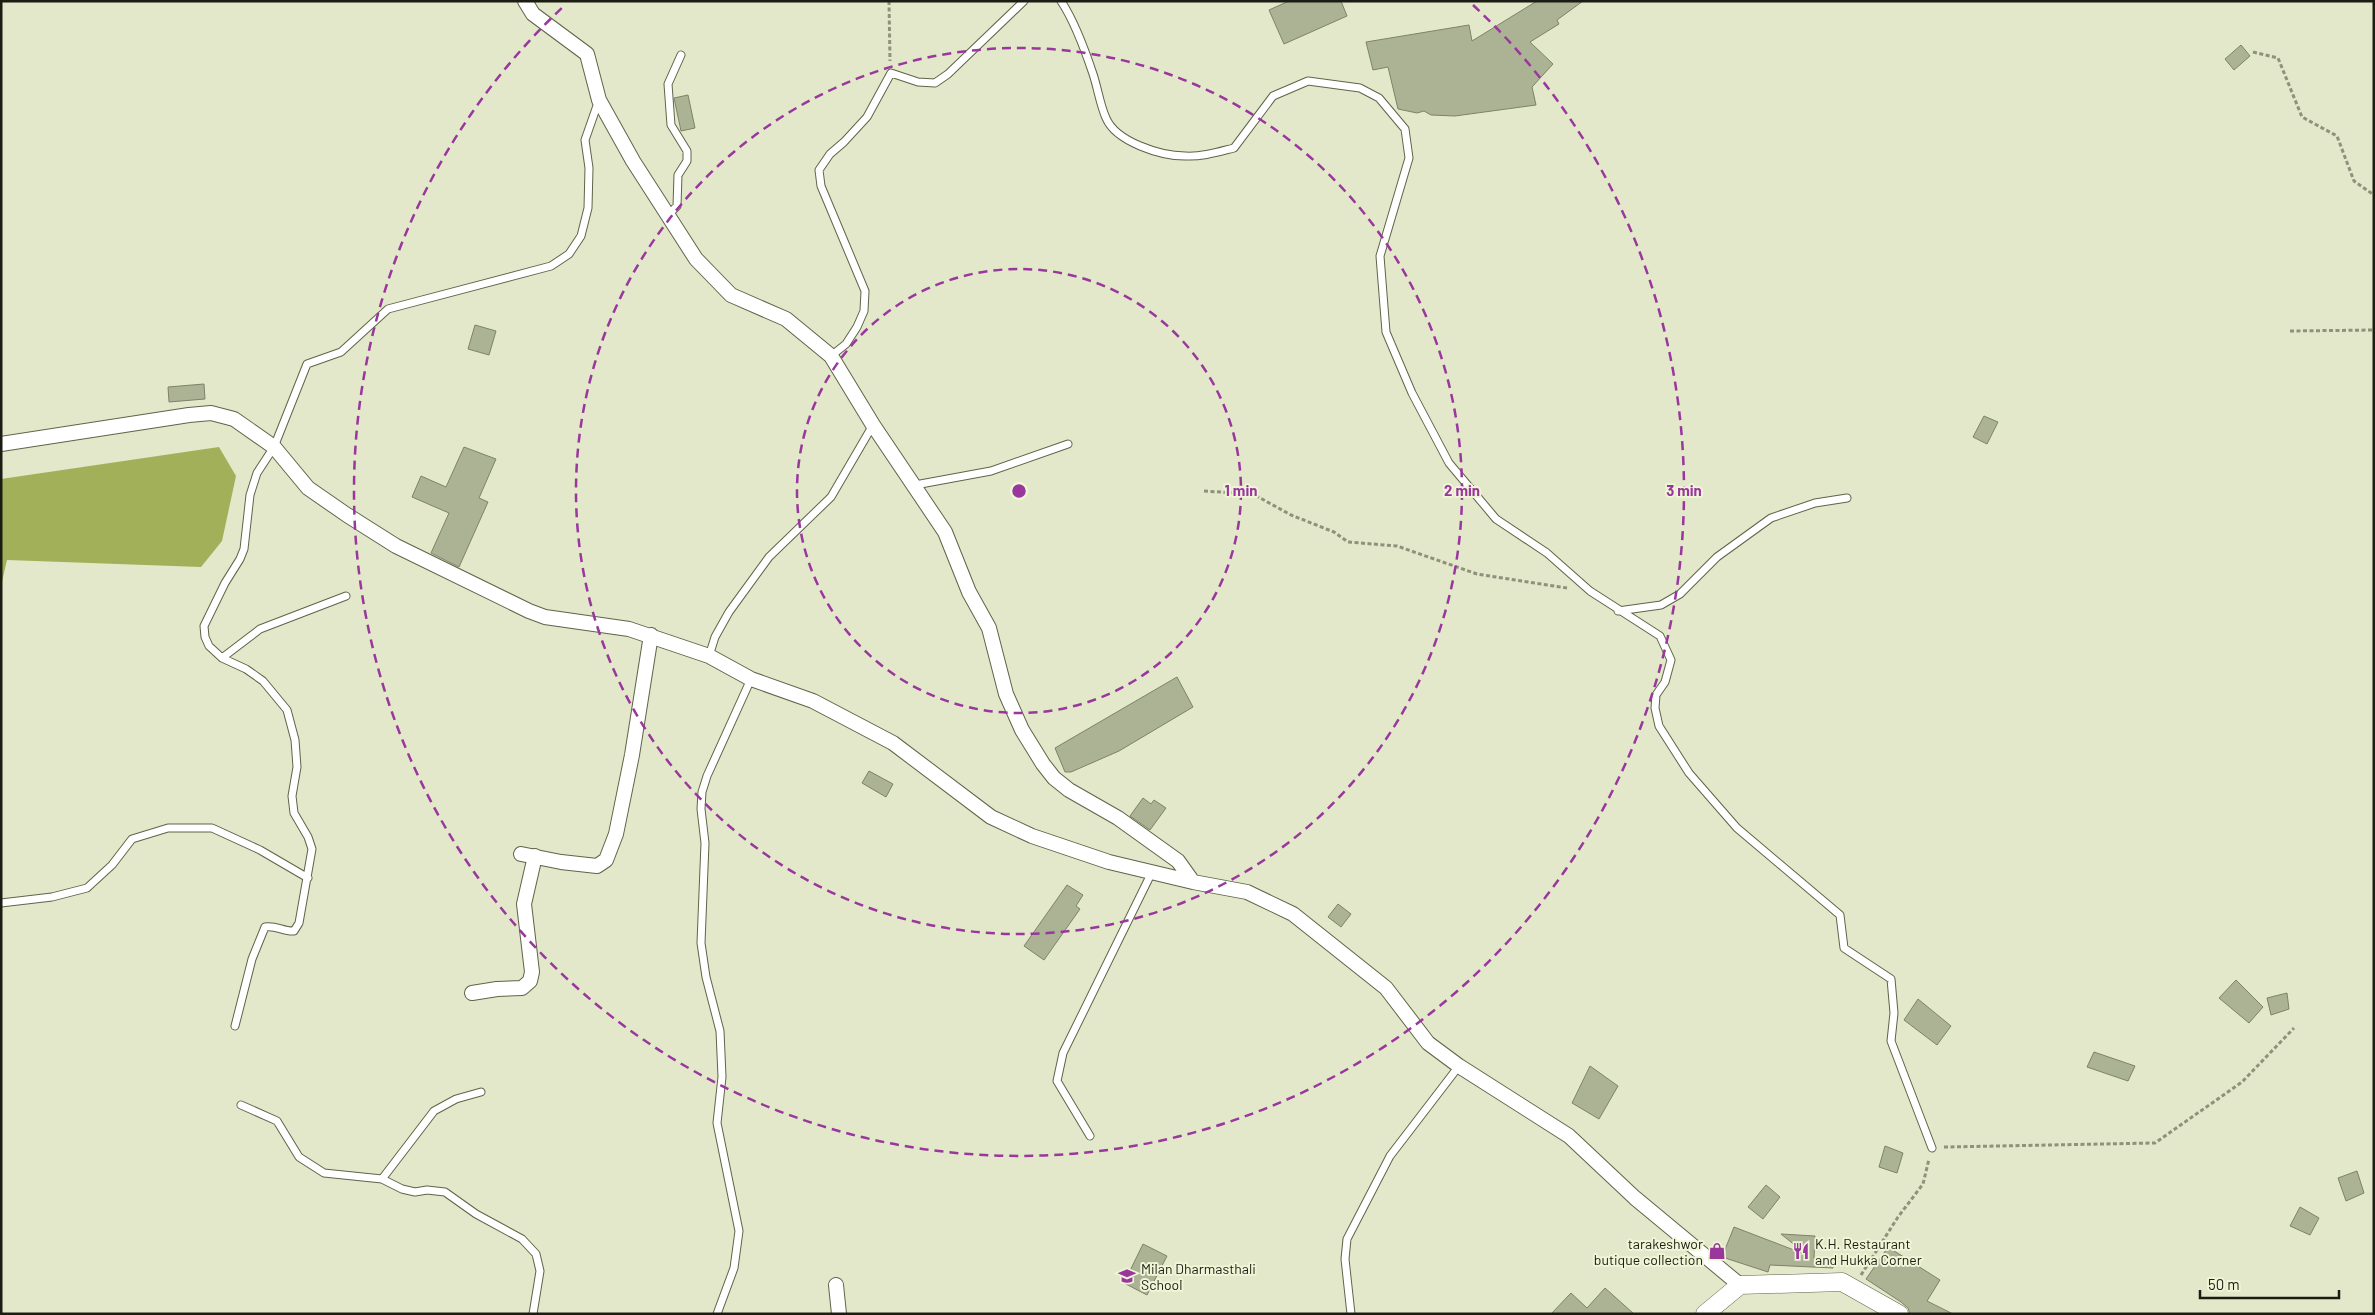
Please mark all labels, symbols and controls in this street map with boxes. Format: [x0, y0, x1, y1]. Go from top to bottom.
text: 1 min [1225, 481, 1257, 499]
text: 2 min [1444, 481, 1480, 499]
text: 3 min [1666, 481, 1702, 499]
centre of rings [1010, 482, 1028, 500]
place label: tarakeshwor butique collection [1594, 1235, 1703, 1268]
place label: K.H. Restaurant and Hukka Corner [1815, 1235, 1922, 1268]
shop icon: tarakeshwor butique collection [1707, 1241, 1727, 1261]
restaurant icon: K.H. Restaurant and Hukka Corner [1791, 1241, 1811, 1261]
place label: Milan Dharmasthali School [1141, 1260, 1256, 1293]
school or university icon: Milan Dharmasthali School [1117, 1266, 1137, 1286]
scale bar [2200, 1268, 2339, 1300]
text: 50 m [2208, 1275, 2240, 1293]

